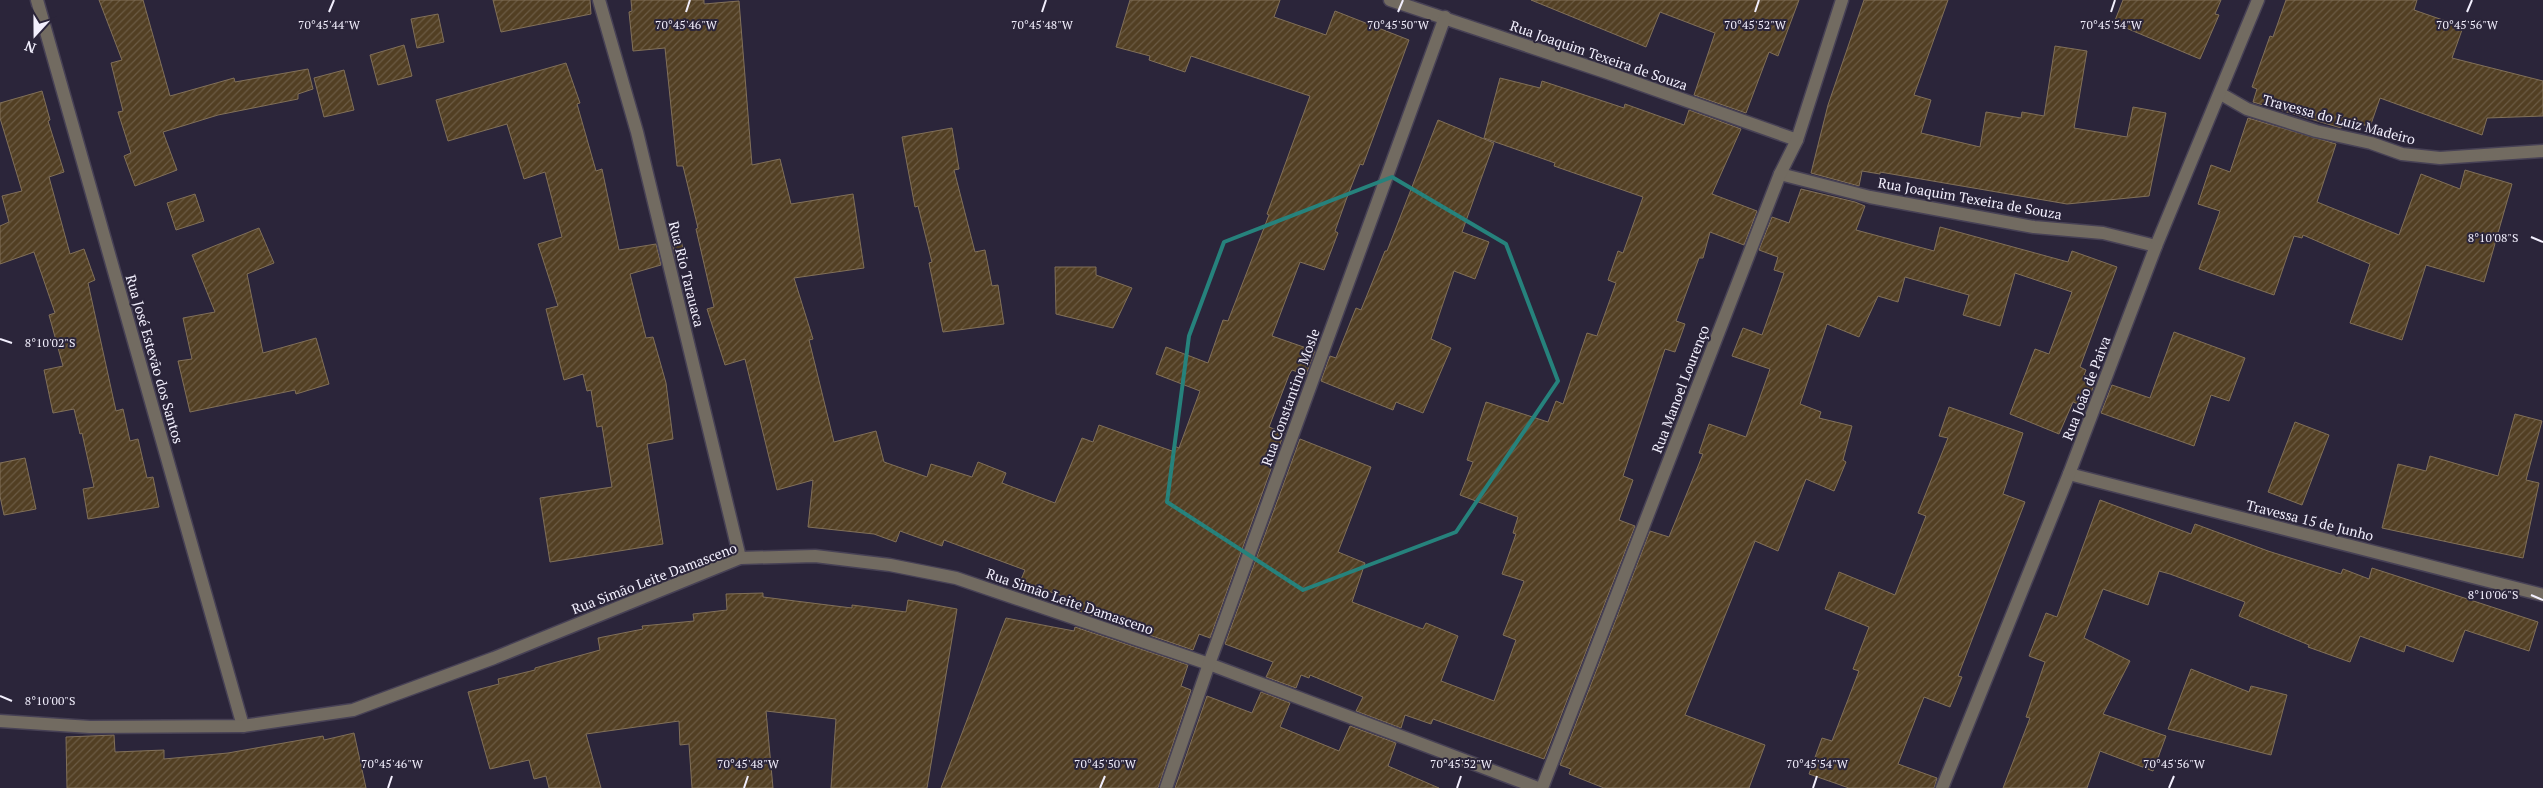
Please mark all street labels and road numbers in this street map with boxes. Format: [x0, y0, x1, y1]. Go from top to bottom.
street label: Rua Joaquim Texeira de Souza [1508, 16, 1690, 94]
street label: Travessa do Luiz Madeiro [2260, 89, 2418, 149]
street label: Rua Joaquim Texeira de Souza [1876, 172, 2064, 224]
street label: Rua Rio Tarauaca [665, 219, 709, 329]
street label: Rua José Estevão dos Santos [122, 272, 188, 446]
street label: Rua Manoel Lourenço [1647, 322, 1713, 456]
street label: Rua Constantino Mosle [1256, 326, 1324, 468]
street label: Rua João de Paiva [2057, 333, 2115, 443]
street label: Travessa 15 de Junho [2244, 495, 2376, 545]
street label: Rua Simão Leite Damasceno [569, 538, 740, 618]
street label: Rua Simão Leite Damasceno [984, 563, 1156, 639]

